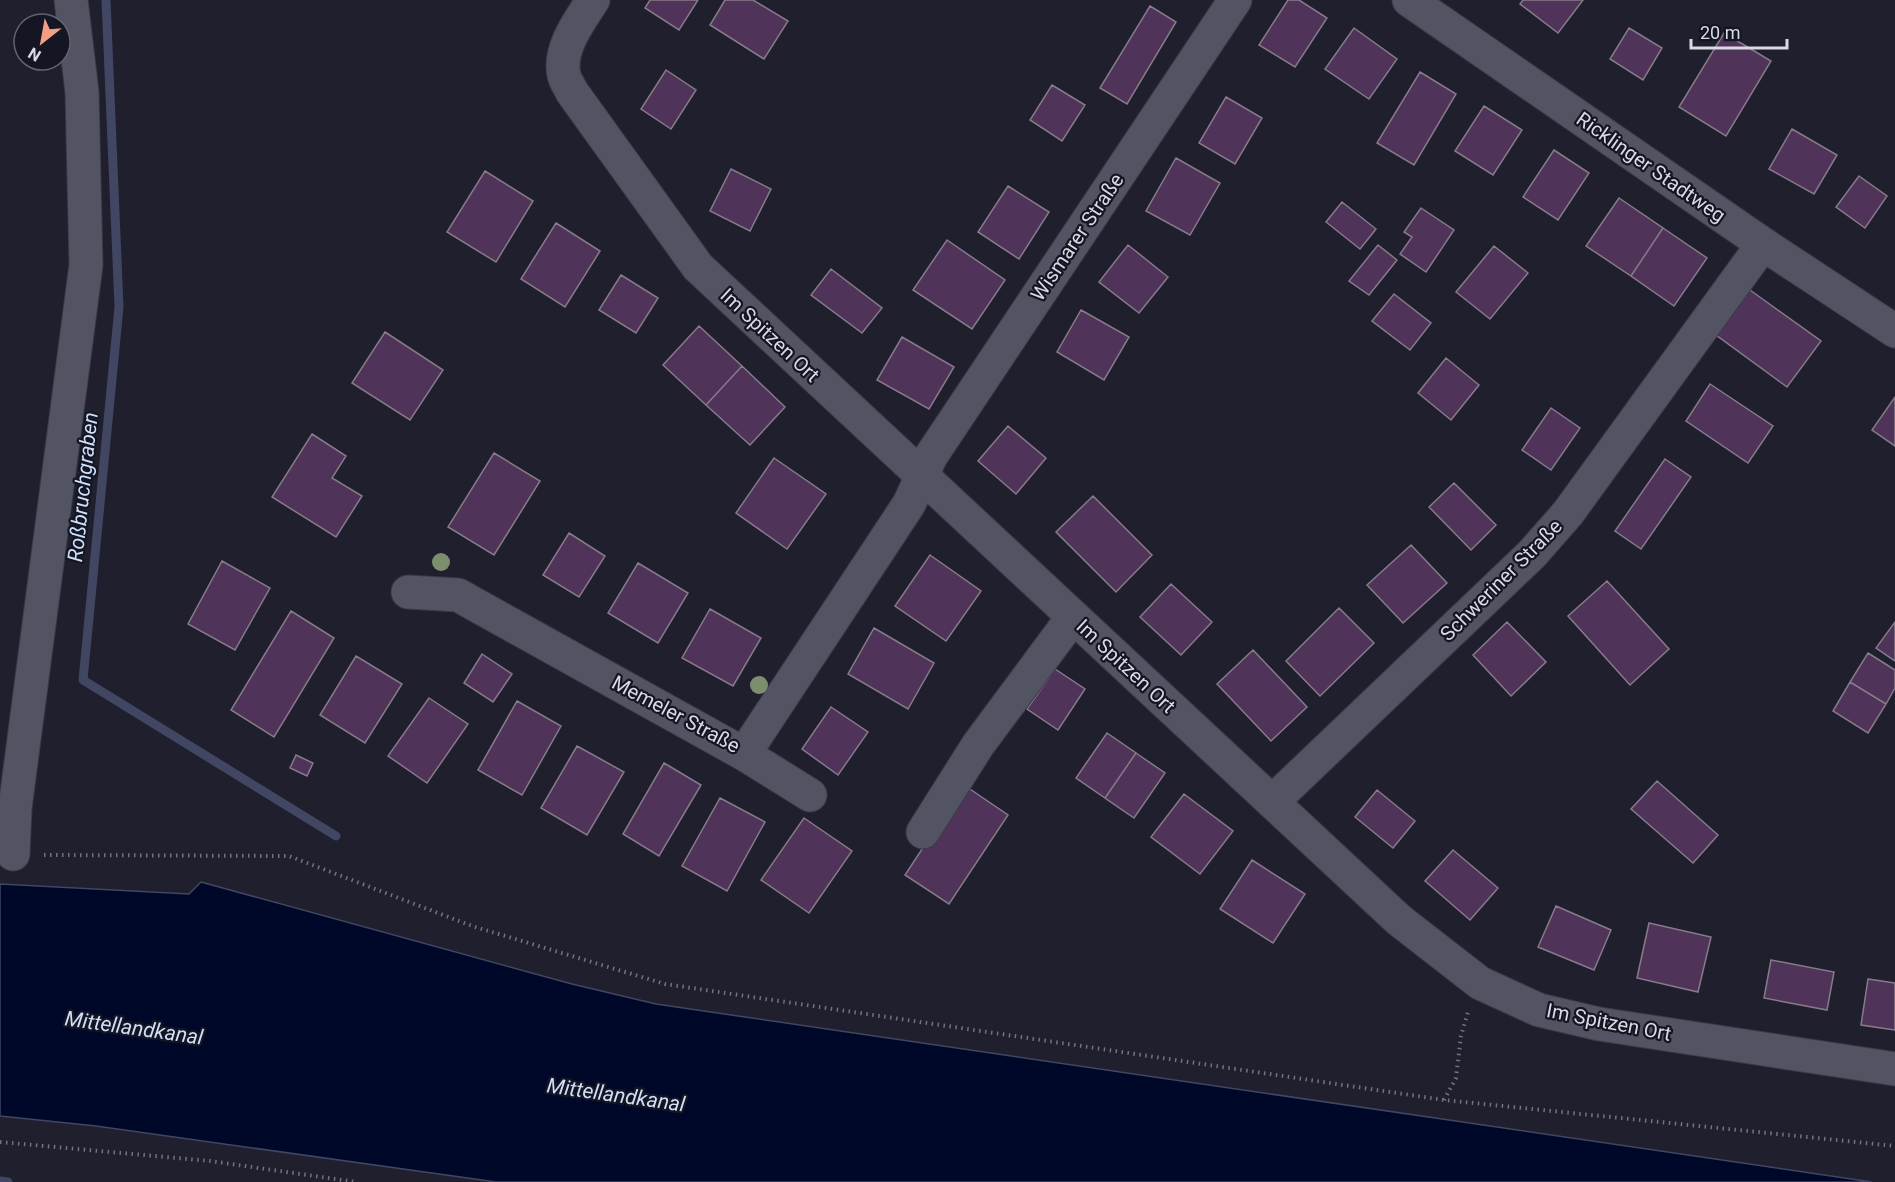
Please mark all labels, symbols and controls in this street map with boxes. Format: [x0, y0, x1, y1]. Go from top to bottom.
north arrow [12, 12, 72, 72]
scale bar [1691, 12, 1787, 50]
text: 20 m [1700, 22, 1740, 43]
text: N [25, 43, 44, 65]
street label: Ricklinger Stadtweg [1572, 107, 1730, 227]
street label: Wismarer Straße [1026, 169, 1128, 305]
street label: Im Spitzen Ort [716, 283, 824, 387]
water label: Roßbruchgraben [63, 411, 103, 563]
street label: Schweriner Straße [1435, 514, 1567, 646]
street label: Im Spitzen Ort [1072, 614, 1180, 718]
street label: Memeler Straße [608, 670, 744, 758]
street label: Im Spitzen Ort [1545, 998, 1673, 1046]
water label: Mittellandkanal [63, 1006, 206, 1050]
water label: Mittellandkanal [545, 1073, 688, 1117]

